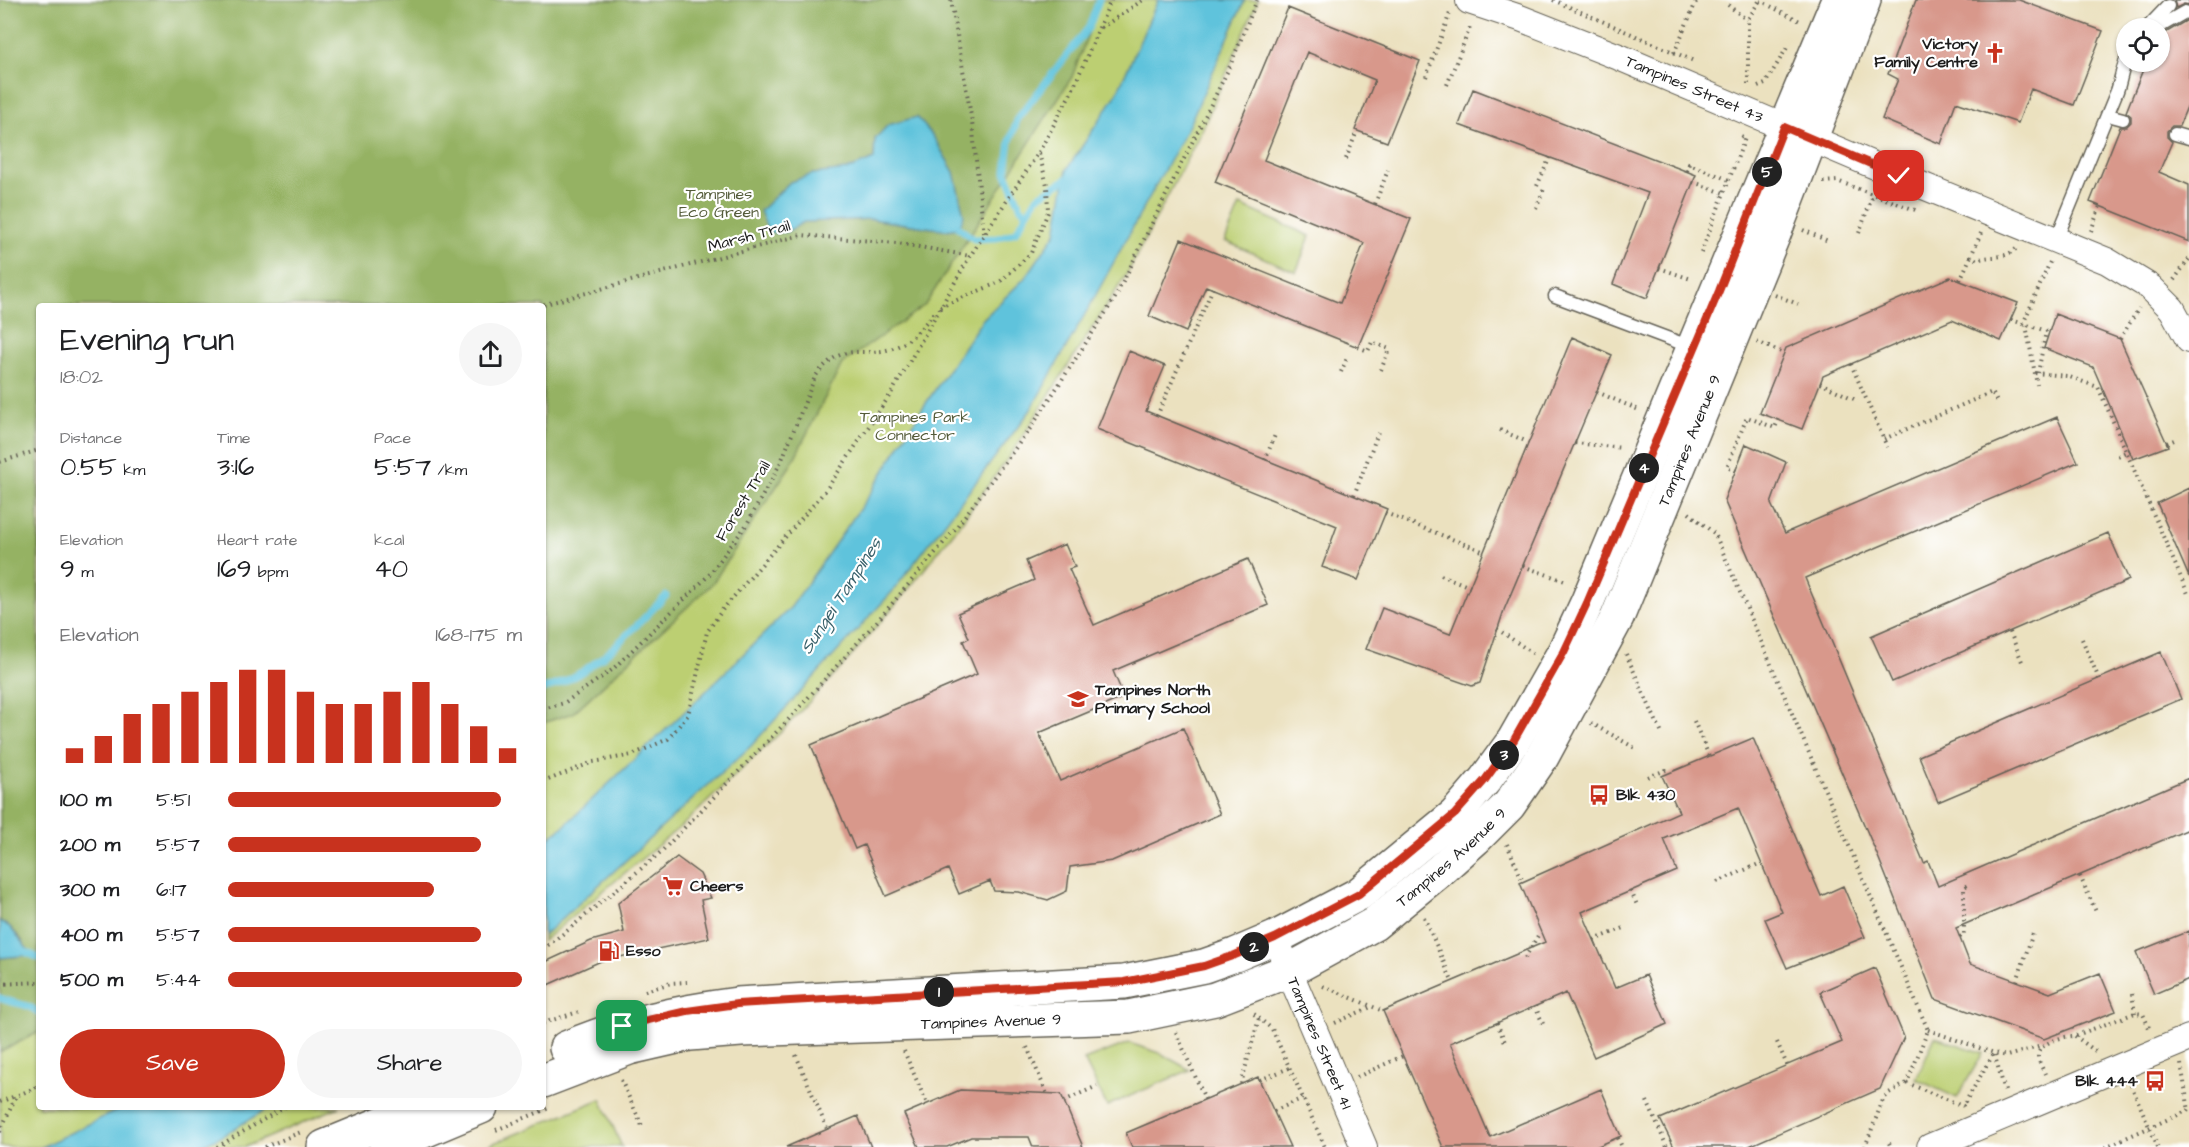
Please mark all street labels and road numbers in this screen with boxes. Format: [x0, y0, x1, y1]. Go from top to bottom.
street label: Tampines Street 43 [1622, 50, 1767, 128]
street label: Marsh Trail [705, 214, 793, 258]
street label: Tampines Avenue 9 [1653, 371, 1726, 510]
street label: Forest Trail [710, 457, 776, 545]
street label: Tampines Avenue 9 [1392, 803, 1511, 913]
street label: Tampines Street 41 [1282, 973, 1358, 1112]
street label: Tampines Avenue 9 [920, 1008, 1062, 1035]

